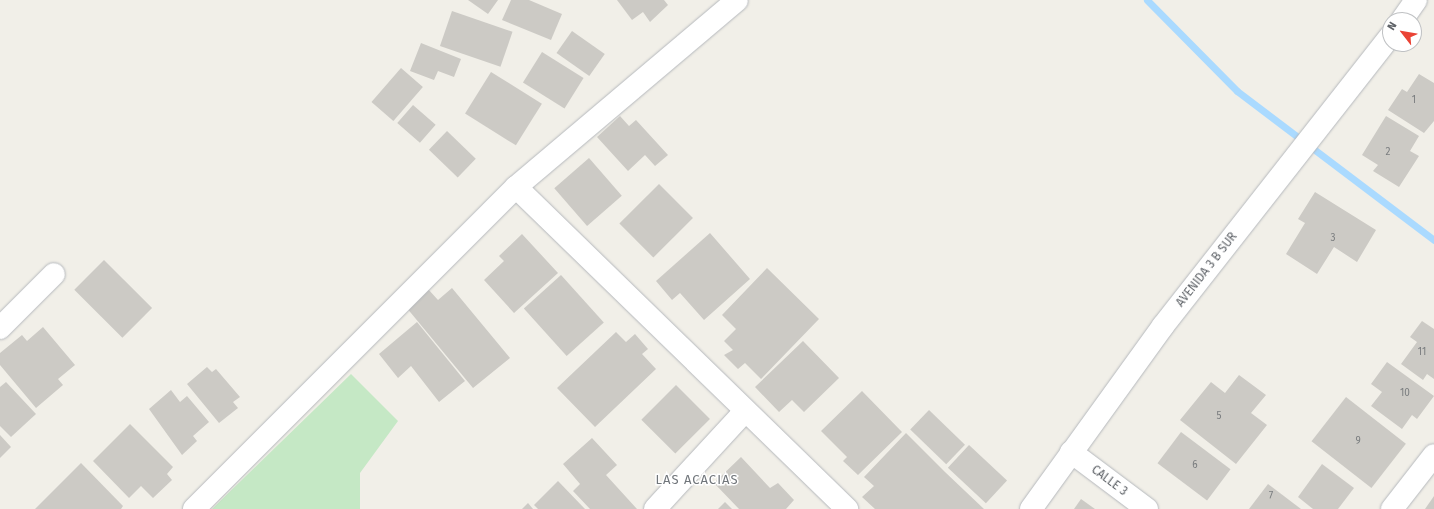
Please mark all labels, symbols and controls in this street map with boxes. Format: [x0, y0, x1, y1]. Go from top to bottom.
north arrow [1382, 12, 1422, 52]
text: N [1385, 20, 1400, 33]
house number: 1 [1412, 95, 1416, 107]
house number: 2 [1386, 147, 1390, 159]
street label: AVENIDA 3 B SUR [1173, 230, 1241, 310]
house number: 3 [1331, 233, 1335, 245]
house number: 11 [1418, 347, 1426, 359]
house number: 10 [1400, 388, 1410, 400]
house number: 5 [1216, 411, 1222, 423]
house number: 9 [1355, 436, 1361, 448]
house number: 6 [1192, 460, 1198, 472]
street label: CALLE 3 [1088, 463, 1130, 499]
district label: LAS ACACIAS [655, 472, 739, 488]
house number: 7 [1269, 491, 1273, 503]

